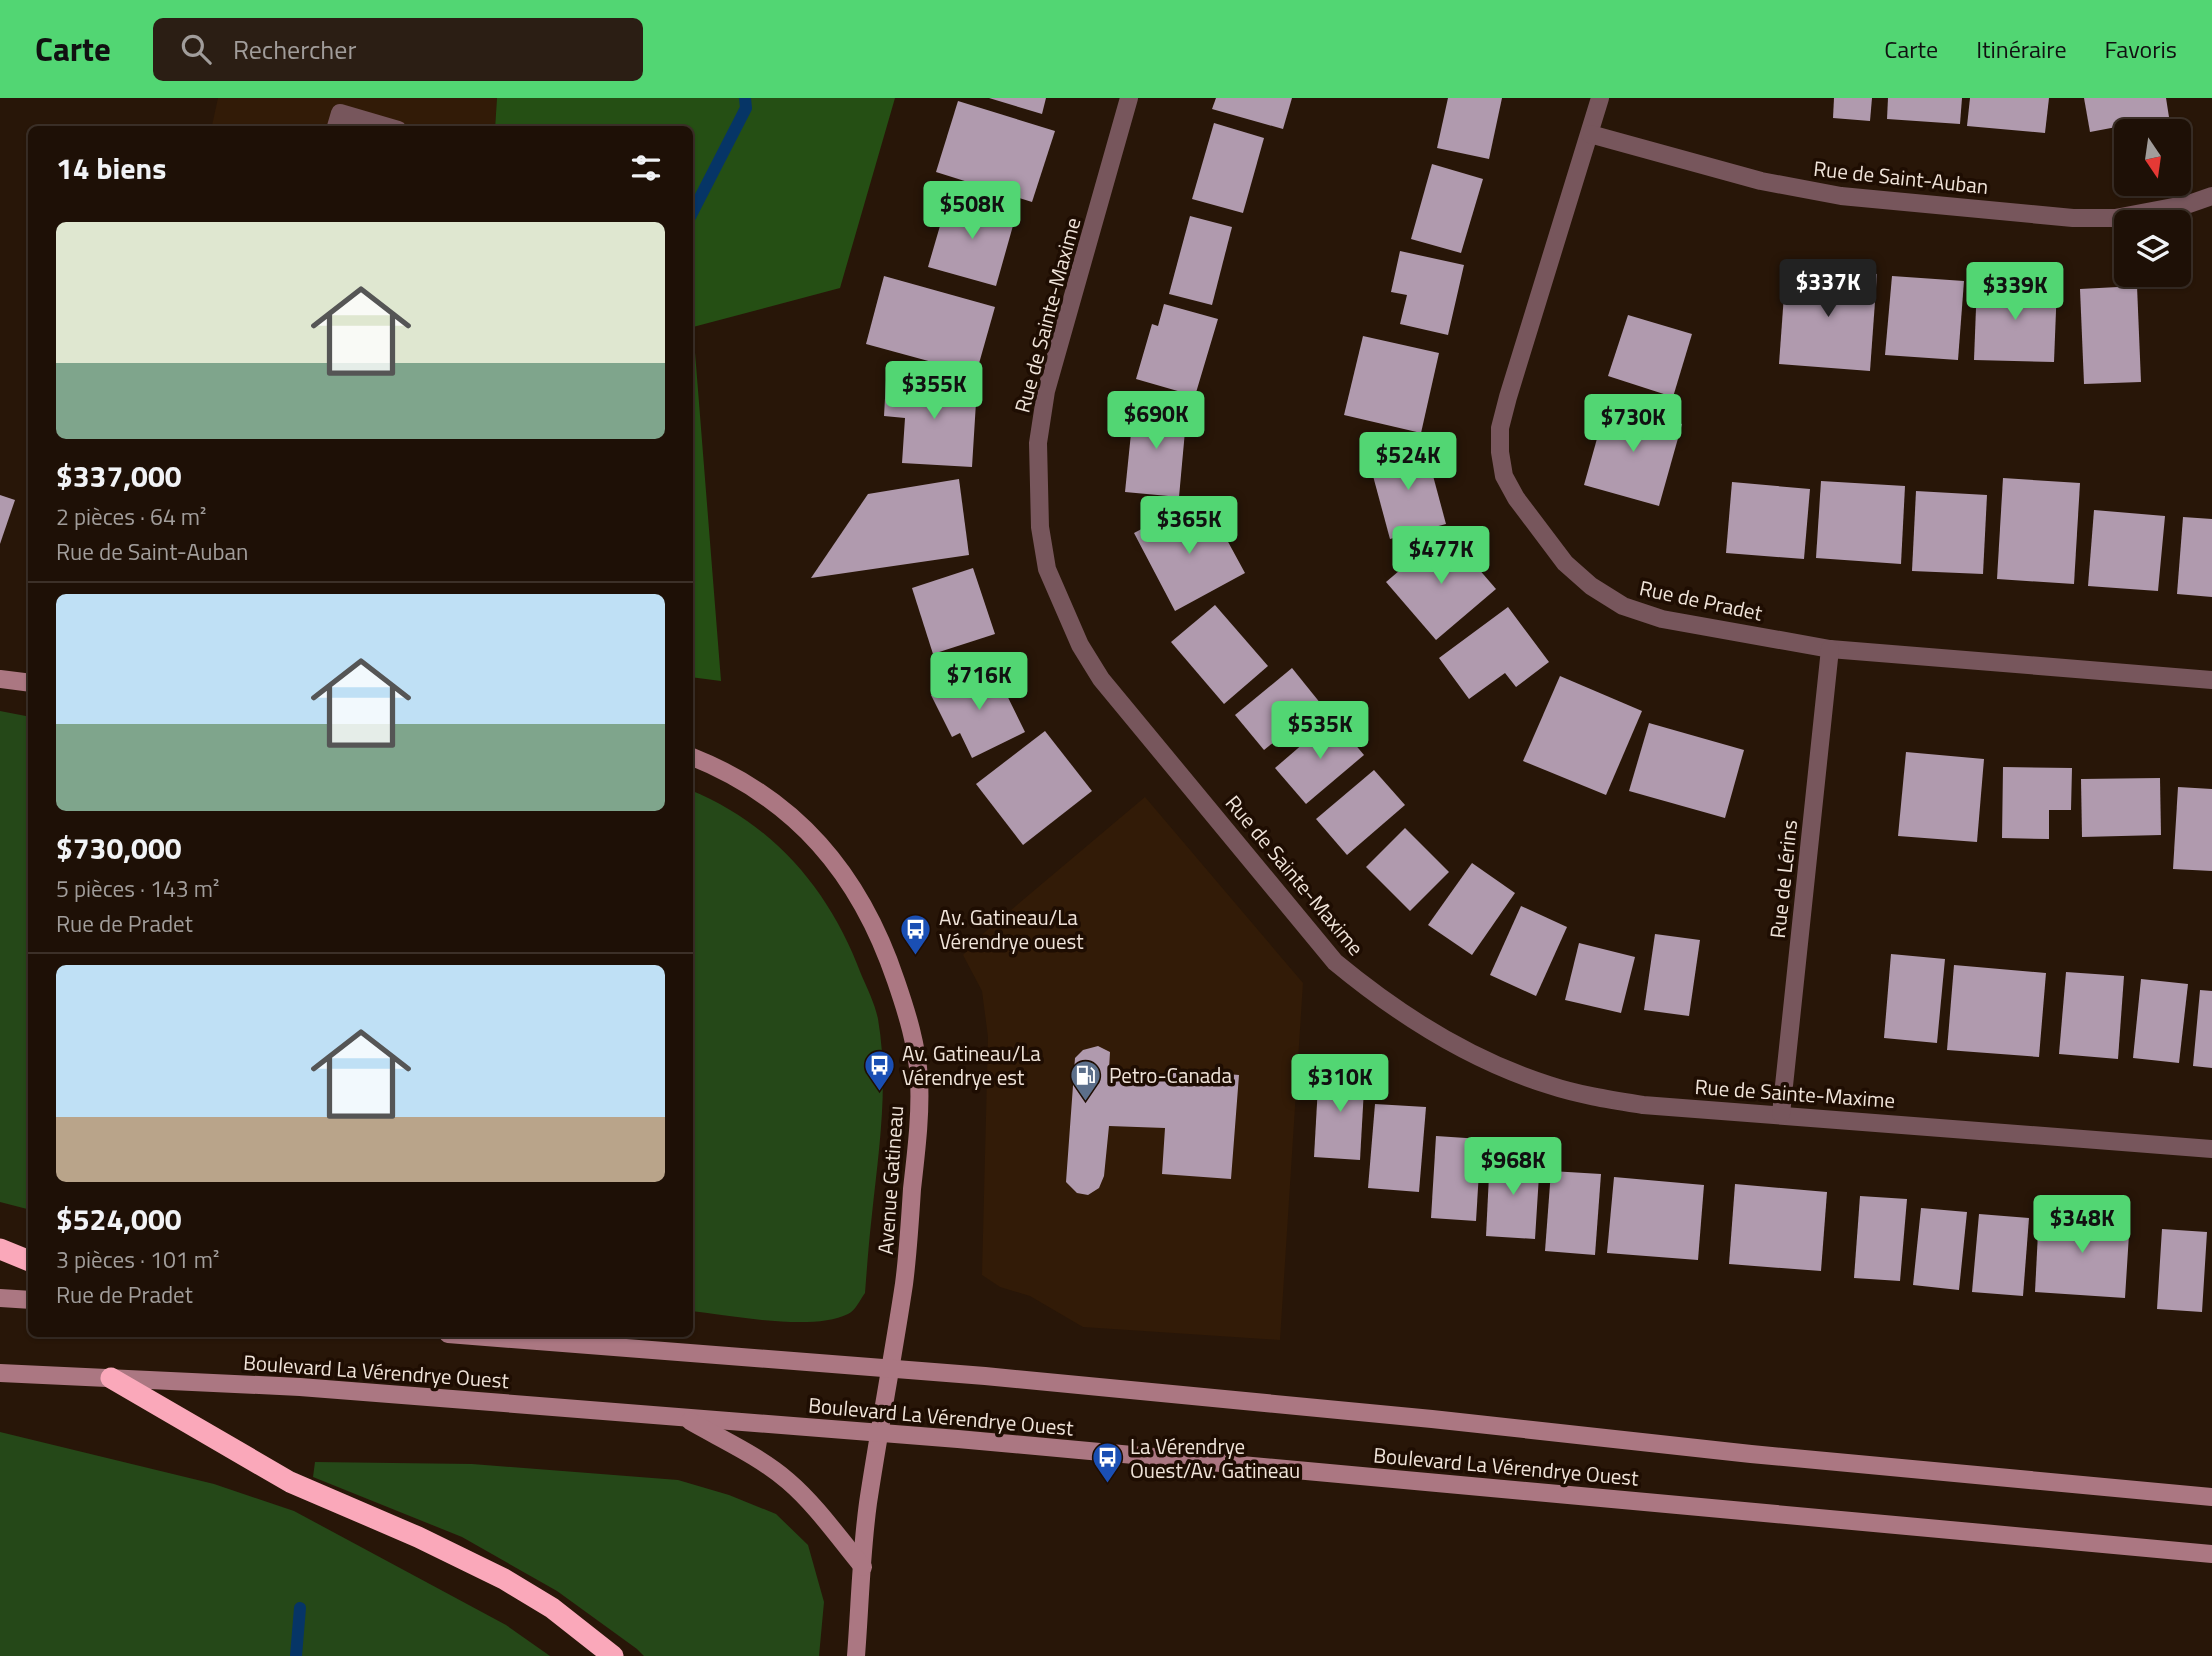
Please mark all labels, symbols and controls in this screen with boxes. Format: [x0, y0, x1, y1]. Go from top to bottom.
search box [153, 18, 643, 81]
text: Carte [35, 24, 111, 74]
icon: search [177, 30, 215, 68]
text: Rechercher [233, 30, 356, 69]
text: Carte [1884, 31, 1938, 67]
text: Itinéraire [1976, 31, 2067, 67]
text: Favoris [2105, 31, 2177, 67]
north arrow [2114, 119, 2191, 196]
map controls [2114, 119, 2191, 287]
text: 14 biens [56, 145, 166, 191]
icon: filters [627, 149, 665, 187]
street label: Rue de Saint-Auban [1812, 152, 1990, 202]
pin: $508K [923, 181, 1021, 241]
text: $508K [939, 186, 1005, 221]
button: layers [2114, 210, 2191, 287]
street label: Rue de Sainte-Maxime [1006, 214, 1088, 416]
pin: $337K [1779, 260, 1877, 319]
pin: $339K [1966, 262, 2064, 322]
text: $337K [1795, 264, 1861, 299]
text: $339K [1982, 267, 2048, 302]
icon: home [298, 268, 424, 394]
pin: $355K [885, 362, 983, 421]
text: $355K [901, 366, 967, 401]
pin: $690K [1107, 392, 1205, 451]
pin: $730K [1584, 394, 1682, 454]
text: $690K [1123, 396, 1189, 431]
text: $730K [1600, 399, 1666, 434]
pin: $524K [1359, 432, 1457, 492]
text: $524K [1375, 437, 1441, 472]
text: $337,000 [56, 453, 182, 499]
pin: $365K [1140, 496, 1238, 556]
text: 2 pièces · 64 m² [56, 499, 207, 534]
text: $365K [1156, 501, 1222, 536]
pin: $477K [1392, 526, 1490, 586]
text: $477K [1408, 531, 1474, 566]
text: Rue de Saint-Auban [56, 534, 248, 569]
street label: Rue de Pradet [1637, 571, 1766, 629]
icon: home [298, 640, 424, 766]
pin: $716K [930, 652, 1028, 712]
text: $716K [946, 657, 1012, 692]
pin: $535K [1271, 702, 1369, 761]
text: $535K [1287, 706, 1353, 741]
street label: Rue de Sainte-Maxime [1218, 788, 1372, 962]
street label: Rue de Lérins [1761, 818, 1805, 940]
text: $730,000 [56, 825, 182, 871]
text: 5 pièces · 143 m² [56, 871, 219, 906]
place label: Av. Gatineau/La Vérendrye ouest [939, 901, 1084, 957]
text: Rue de Pradet [56, 906, 193, 941]
bus stop icon: Av. Gatineau/La Vérendrye ouest [899, 912, 933, 956]
icon: home [298, 1011, 424, 1137]
place label: Av. Gatineau/La Vérendrye est [902, 1037, 1041, 1093]
bus stop icon: Av. Gatineau/La Vérendrye est [862, 1048, 896, 1092]
pin: $310K [1291, 1054, 1389, 1114]
fuel station icon: Petro-Canada [1069, 1058, 1103, 1102]
place label: Petro-Canada [1109, 1059, 1232, 1091]
text: $310K [1307, 1059, 1373, 1094]
street label: Rue de Sainte-Maxime [1694, 1070, 1896, 1116]
street label: Avenue Gatineau [869, 1104, 911, 1256]
pin: $968K [1464, 1138, 1562, 1197]
text: $968K [1480, 1142, 1546, 1177]
text: $524,000 [56, 1196, 182, 1242]
pin: $348K [2033, 1196, 2131, 1255]
text: $348K [2049, 1200, 2115, 1235]
text: 3 pièces · 101 m² [56, 1242, 219, 1277]
text: Rue de Pradet [56, 1277, 193, 1312]
street label: Boulevard La Vérendrye Ouest [242, 1346, 511, 1396]
street label: Boulevard La Vérendrye Ouest [807, 1388, 1076, 1444]
place label: La Vérendrye Ouest/Av. Gatineau [1130, 1430, 1300, 1486]
street label: Boulevard La Vérendrye Ouest [1372, 1438, 1641, 1494]
bus stop icon: La Vérendrye Ouest/Av. Gatineau [1090, 1441, 1124, 1485]

